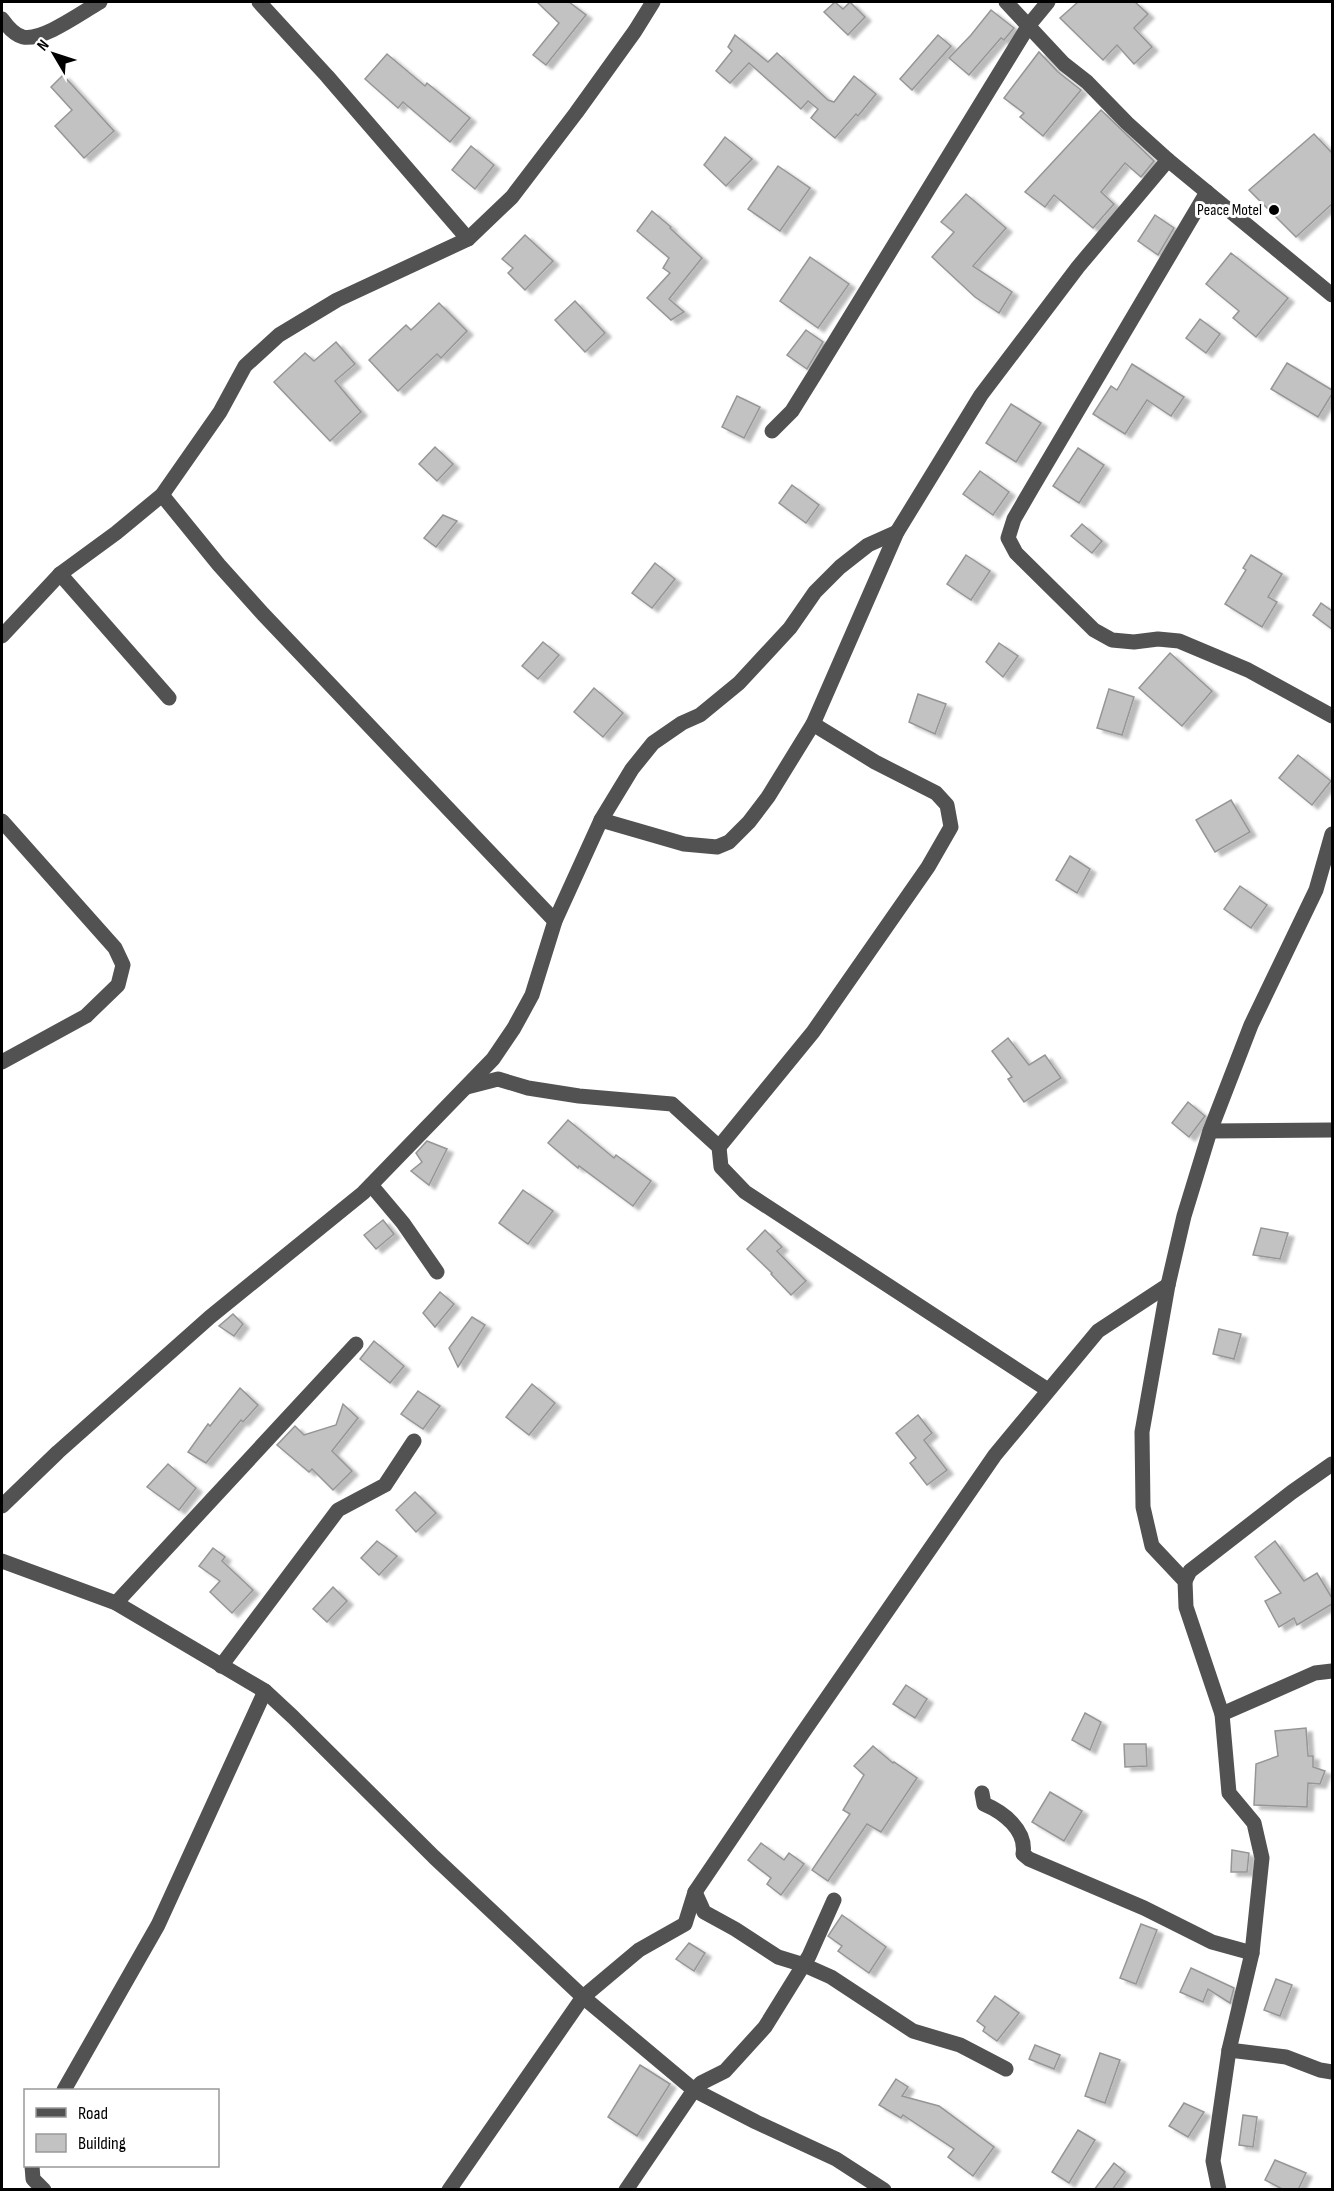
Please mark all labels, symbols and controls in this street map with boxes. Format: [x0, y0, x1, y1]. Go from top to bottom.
north arrow [24, 24, 84, 84]
text: N [33, 36, 54, 55]
place label: Peace Motel [1197, 201, 1262, 220]
marker: Peace Motel [1267, 203, 1281, 217]
legend [24, 2089, 219, 2167]
text: Road [78, 2103, 108, 2124]
text: Building [78, 2133, 126, 2154]

